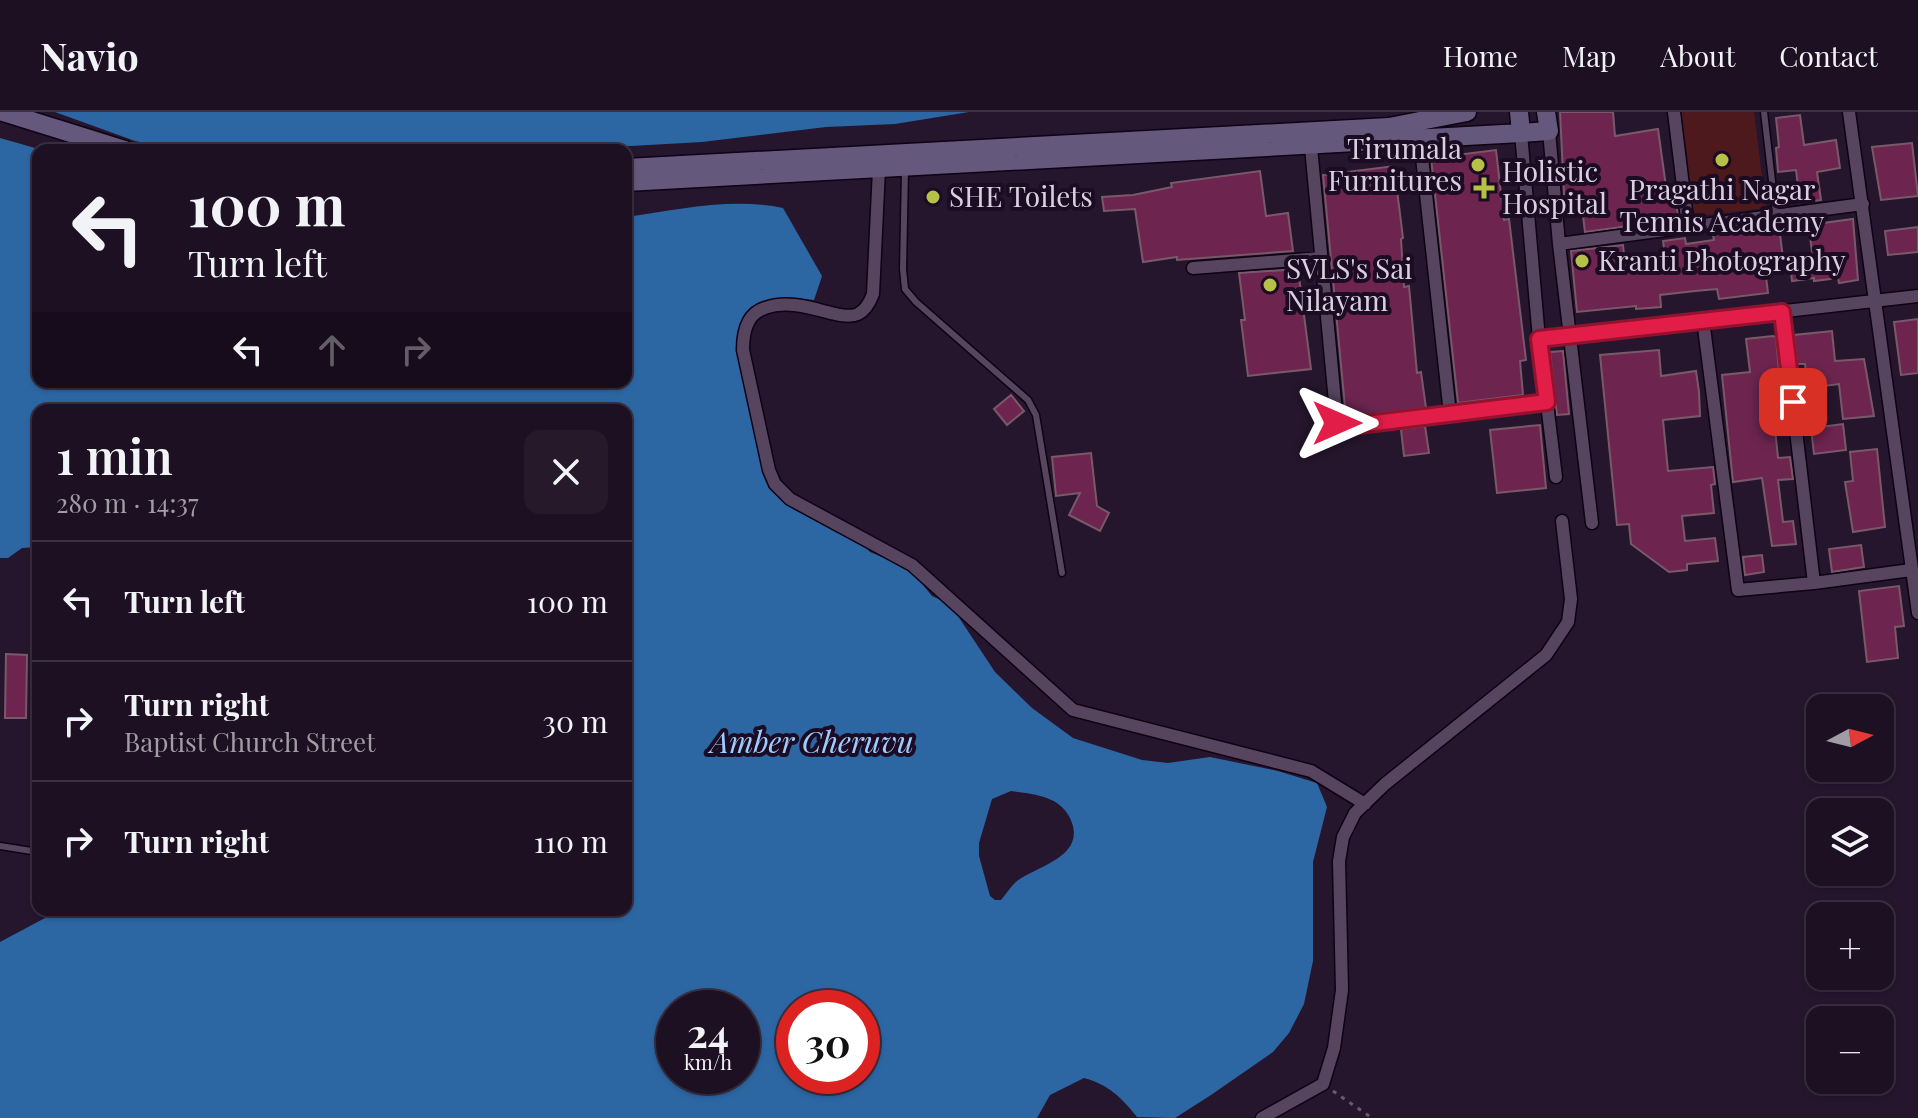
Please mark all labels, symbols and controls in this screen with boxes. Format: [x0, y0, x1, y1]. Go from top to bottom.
text: Navio [40, 30, 139, 81]
text: Home [1443, 37, 1518, 74]
text: Map [1562, 37, 1616, 74]
text: About [1660, 37, 1735, 74]
text: Contact [1779, 37, 1878, 74]
place label: Tirumala Furnitures [1328, 129, 1462, 198]
marker: Pragathi Nagar Tennis Academy [1713, 151, 1731, 169]
place label: Holistic Hospital [1502, 152, 1607, 221]
marker: Tirumala Furnitures [1469, 156, 1487, 174]
text: 100 m [188, 166, 345, 241]
place label: Pragathi Nagar Tennis Academy [1620, 170, 1824, 239]
icon: left [56, 176, 160, 280]
place label: SHE Toilets [949, 177, 1093, 214]
marker: Holistic Hospital [1473, 177, 1495, 199]
marker: SHE Toilets [924, 188, 942, 206]
text: Turn left [188, 238, 327, 286]
place label: Kranti Photography [1598, 241, 1846, 278]
place label: SVLS's Sai Nilayam [1286, 249, 1412, 318]
marker: Kranti Photography [1573, 252, 1591, 270]
marker: SVLS's Sai Nilayam [1261, 276, 1279, 294]
icon: left [226, 328, 270, 372]
icon: ahead [310, 328, 354, 372]
icon: right [394, 328, 438, 372]
pin [1759, 368, 1827, 436]
icon: arrive [1771, 380, 1815, 424]
position arrow [1295, 381, 1379, 465]
text: 1 min [56, 423, 173, 487]
button: close [524, 430, 608, 514]
text: 280 m · 14:37 [56, 485, 199, 520]
icon: left [56, 579, 100, 623]
text: Turn left [124, 581, 245, 621]
text: 100 m [527, 581, 608, 621]
text: Turn right [124, 684, 269, 724]
north arrow [1806, 694, 1894, 782]
map controls [1806, 694, 1894, 1094]
icon: right [56, 699, 100, 743]
text: 30 m [542, 701, 608, 741]
water label: Amber Cheruvu [707, 721, 914, 761]
text: Baptist Church Street [124, 724, 375, 759]
button: layers [1806, 798, 1894, 886]
icon: right [56, 819, 100, 863]
text: Turn right [124, 821, 269, 861]
text: 110 m [534, 821, 608, 861]
button: + [1806, 902, 1894, 990]
speed limit sign: 30 [776, 990, 880, 1094]
text: 24 [687, 1005, 729, 1058]
button: − [1806, 1006, 1894, 1094]
text: km/h [684, 1048, 732, 1075]

